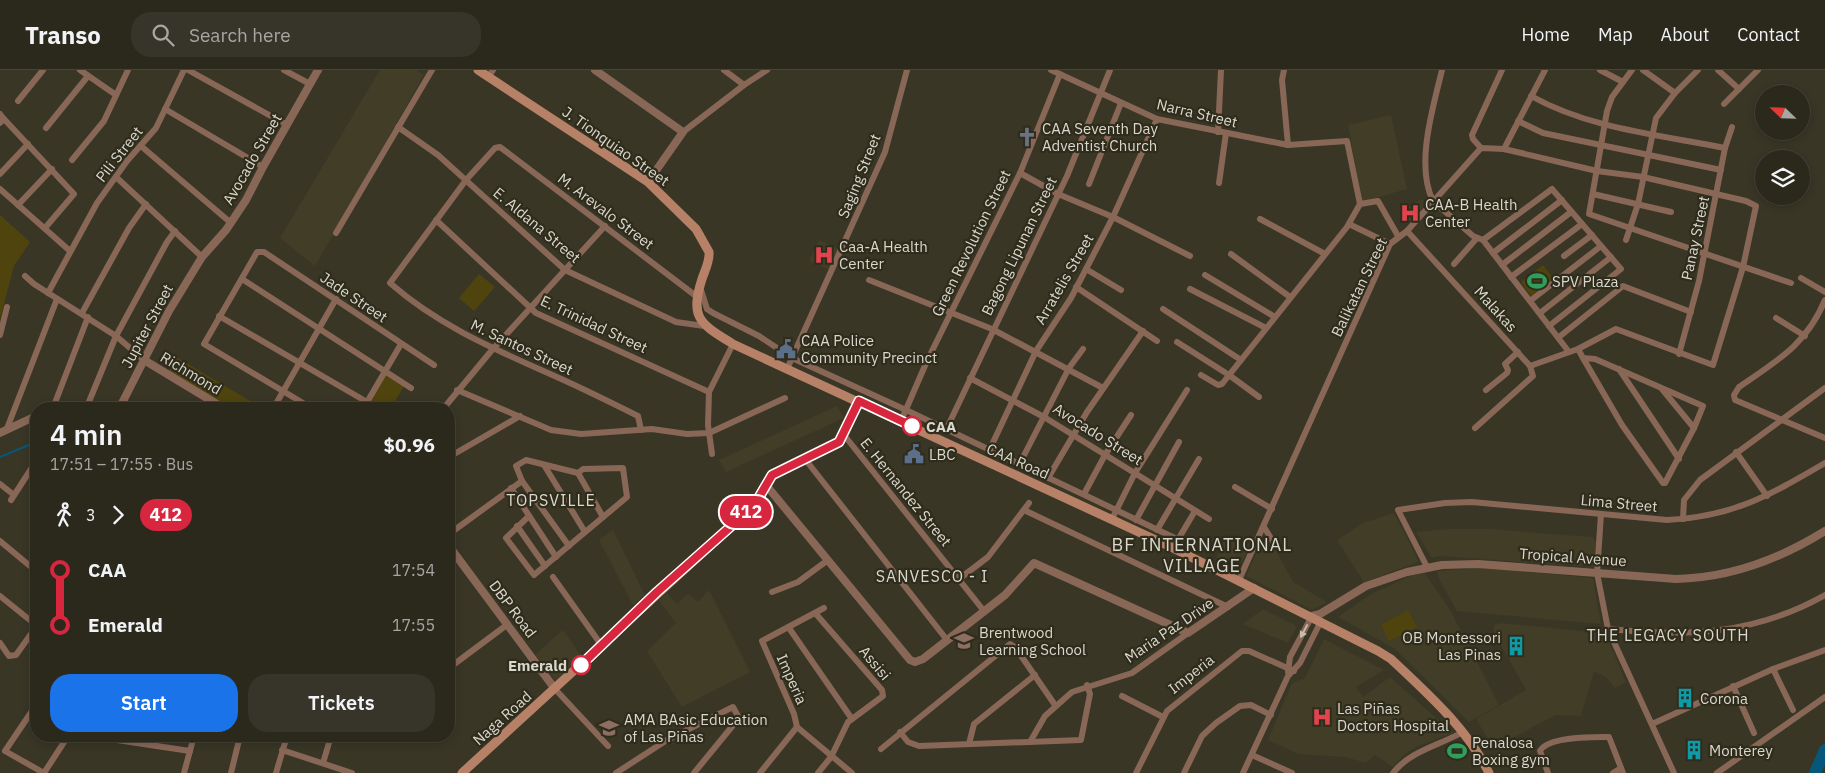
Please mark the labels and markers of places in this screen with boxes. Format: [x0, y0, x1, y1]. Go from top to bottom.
place label: CAA Seventh Day Adventist Church [1042, 119, 1158, 155]
church icon: CAA Seventh Day Adventist Church [1016, 126, 1038, 148]
place label: CAA-B Health Center [1425, 195, 1517, 231]
hospital icon: CAA-B Health Center [1399, 202, 1421, 224]
place label: Caa-A Health Center [839, 237, 928, 273]
hospital icon: Caa-A Health Center [813, 244, 835, 266]
sports icon: SPV Plaza [1526, 270, 1548, 292]
place label: SPV Plaza [1552, 272, 1619, 291]
place label: CAA Police Community Precinct [801, 331, 937, 367]
public building icon: CAA Police Community Precinct [775, 338, 797, 360]
marker: CAA [902, 416, 922, 436]
place label: CAA [926, 417, 956, 436]
public building icon: LBC [903, 443, 925, 465]
place label: LBC [929, 445, 956, 464]
place label: Brentwood Learning School [979, 623, 1086, 659]
place label: OB Montessori Las Pinas [1402, 628, 1501, 664]
school or university icon: Brentwood Learning School [953, 630, 975, 652]
building icon: OB Montessori Las Pinas [1505, 635, 1527, 657]
marker: Emerald [571, 655, 591, 675]
place label: Emerald [508, 656, 567, 675]
building icon: Corona [1674, 687, 1696, 709]
place label: Corona [1700, 689, 1748, 708]
place label: Las Piñas Doctors Hospital [1337, 699, 1449, 735]
hospital icon: Las Piñas Doctors Hospital [1311, 706, 1333, 728]
place label: AMA BAsic Education of Las Piñas [624, 710, 768, 746]
school or university icon: AMA BAsic Education of Las Piñas [598, 717, 620, 739]
place label: Penalosa Boxing gym [1472, 733, 1550, 769]
building icon: Monterey [1683, 739, 1705, 761]
sports icon: Penalosa Boxing gym [1446, 740, 1468, 762]
place label: Monterey [1709, 741, 1773, 760]

